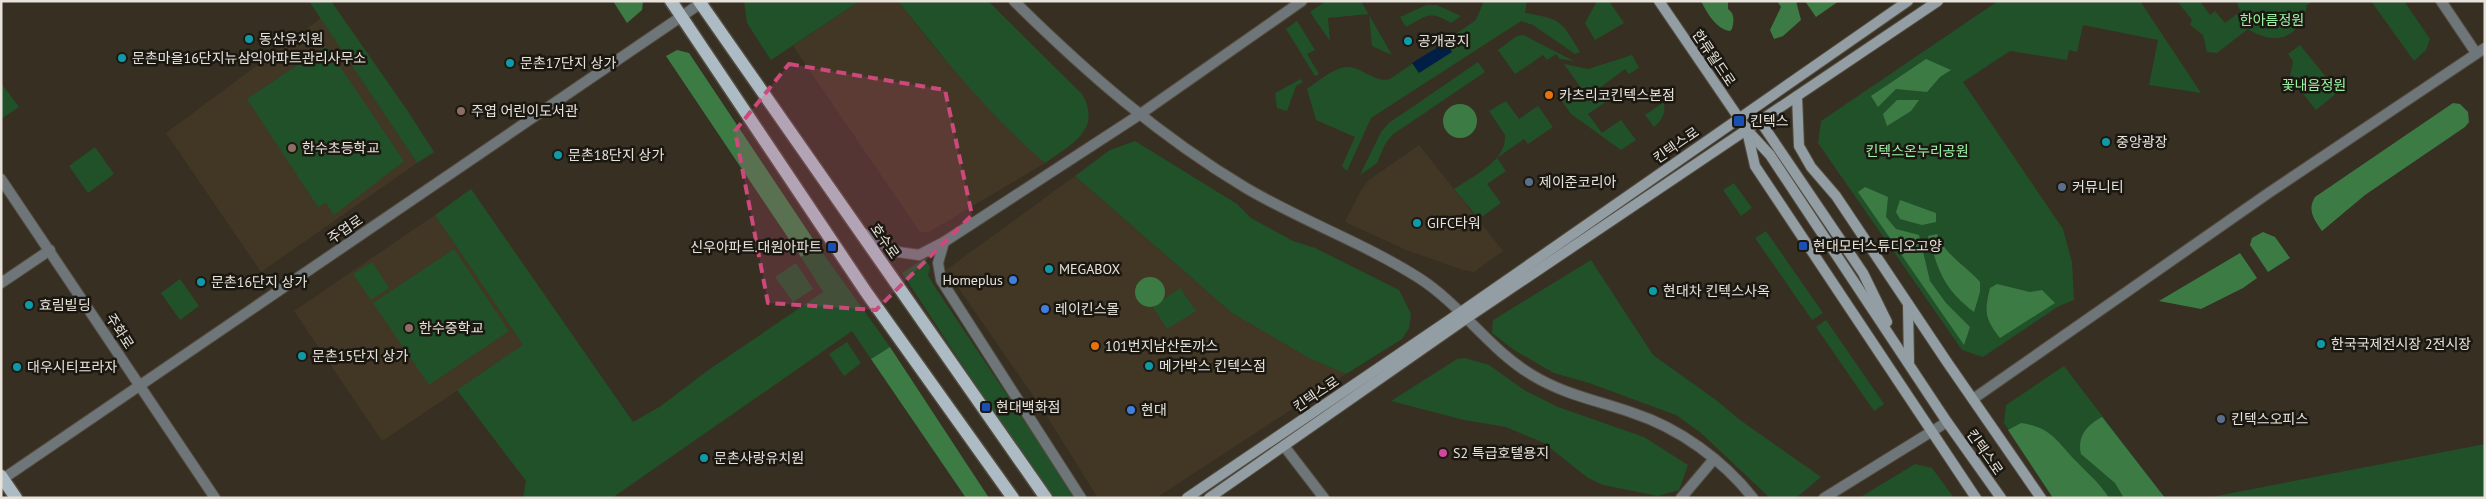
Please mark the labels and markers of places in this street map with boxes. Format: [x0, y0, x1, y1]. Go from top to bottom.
place label: 동산유치원 [259, 30, 323, 48]
place label: 공개공지 [1418, 32, 1470, 50]
marker: 동산유치원 [243, 33, 255, 45]
marker: 공개공지 [1402, 35, 1414, 47]
place label: 문촌마을16단지뉴삼익아파트관리사무소 [132, 49, 366, 67]
marker: 문촌마을16단지뉴삼익아파트관리사무소 [116, 52, 128, 64]
place label: 문촌17단지 상가 [520, 54, 616, 72]
marker: 문촌17단지 상가 [504, 57, 516, 69]
place label: 카츠리코킨텍스본점 [1559, 86, 1675, 104]
marker: 카츠리코킨텍스본점 [1543, 89, 1555, 101]
place label: 주엽 어린이도서관 [471, 102, 578, 120]
marker: 주엽 어린이도서관 [455, 105, 467, 117]
place label: 킨텍스 [1750, 112, 1789, 130]
marker: 킨텍스 [1732, 114, 1746, 128]
place label: 중앙광장 [2116, 133, 2168, 151]
marker: 중앙광장 [2100, 136, 2112, 148]
place label: 한수초등학교 [302, 139, 379, 157]
marker: 한수초등학교 [286, 142, 298, 154]
place label: 문촌18단지 상가 [568, 146, 664, 164]
marker: 문촌18단지 상가 [552, 149, 564, 161]
place label: 제이준코리아 [1539, 173, 1616, 191]
marker: 제이준코리아 [1523, 176, 1535, 188]
place label: 커뮤니티 [2072, 178, 2124, 196]
marker: 커뮤니티 [2056, 181, 2068, 193]
place label: GIFC타워 [1427, 214, 1481, 232]
marker: GIFC타워 [1411, 217, 1423, 229]
place label: 현대모터스튜디오고양 [1813, 237, 1942, 255]
place label: 신우아파트.대원아파트 [690, 238, 822, 256]
marker: 현대모터스튜디오고양 [1797, 240, 1809, 252]
marker: 신우아파트.대원아파트 [826, 241, 838, 253]
place label: MEGABOX [1059, 260, 1120, 278]
marker: MEGABOX [1043, 263, 1055, 275]
place label: Homeplus [943, 271, 1003, 289]
place label: 문촌16단지 상가 [211, 273, 307, 291]
marker: Homeplus [1007, 274, 1019, 286]
marker: 문촌16단지 상가 [195, 276, 207, 288]
place label: 현대차 킨텍스사옥 [1663, 282, 1770, 300]
marker: 현대차 킨텍스사옥 [1647, 285, 1659, 297]
place label: 효림빌딩 [39, 296, 91, 314]
marker: 효림빌딩 [23, 299, 35, 311]
place label: 레이킨스몰 [1055, 300, 1120, 318]
marker: 레이킨스몰 [1039, 303, 1051, 315]
place label: 한수중학교 [419, 319, 484, 337]
marker: 한수중학교 [403, 322, 415, 334]
place label: 한국국제전시장 2전시장 [2331, 335, 2471, 353]
place label: 101번지남산돈까스 [1105, 337, 1218, 355]
marker: 한국국제전시장 2전시장 [2315, 338, 2327, 350]
marker: 101번지남산돈까스 [1089, 340, 1101, 352]
place label: 문촌15단지 상가 [312, 347, 408, 365]
marker: 문촌15단지 상가 [296, 350, 308, 362]
place label: 메가박스 킨텍스점 [1159, 357, 1266, 375]
place label: 대우시티프라자 [27, 358, 117, 376]
marker: 메가박스 킨텍스점 [1143, 360, 1155, 372]
marker: 대우시티프라자 [11, 361, 23, 373]
place label: 현대백화점 [996, 398, 1060, 416]
marker: 현대백화점 [980, 401, 992, 413]
place label: 현대 [1141, 401, 1167, 419]
marker: 현대 [1125, 404, 1137, 416]
place label: 킨텍스오피스 [2231, 410, 2308, 428]
marker: 킨텍스오피스 [2215, 413, 2227, 425]
place label: S2 특급호텔용지 [1453, 444, 1549, 462]
marker: S2 특급호텔용지 [1437, 447, 1449, 459]
place label: 문촌사랑유치원 [714, 449, 804, 467]
marker: 문촌사랑유치원 [698, 452, 710, 464]

